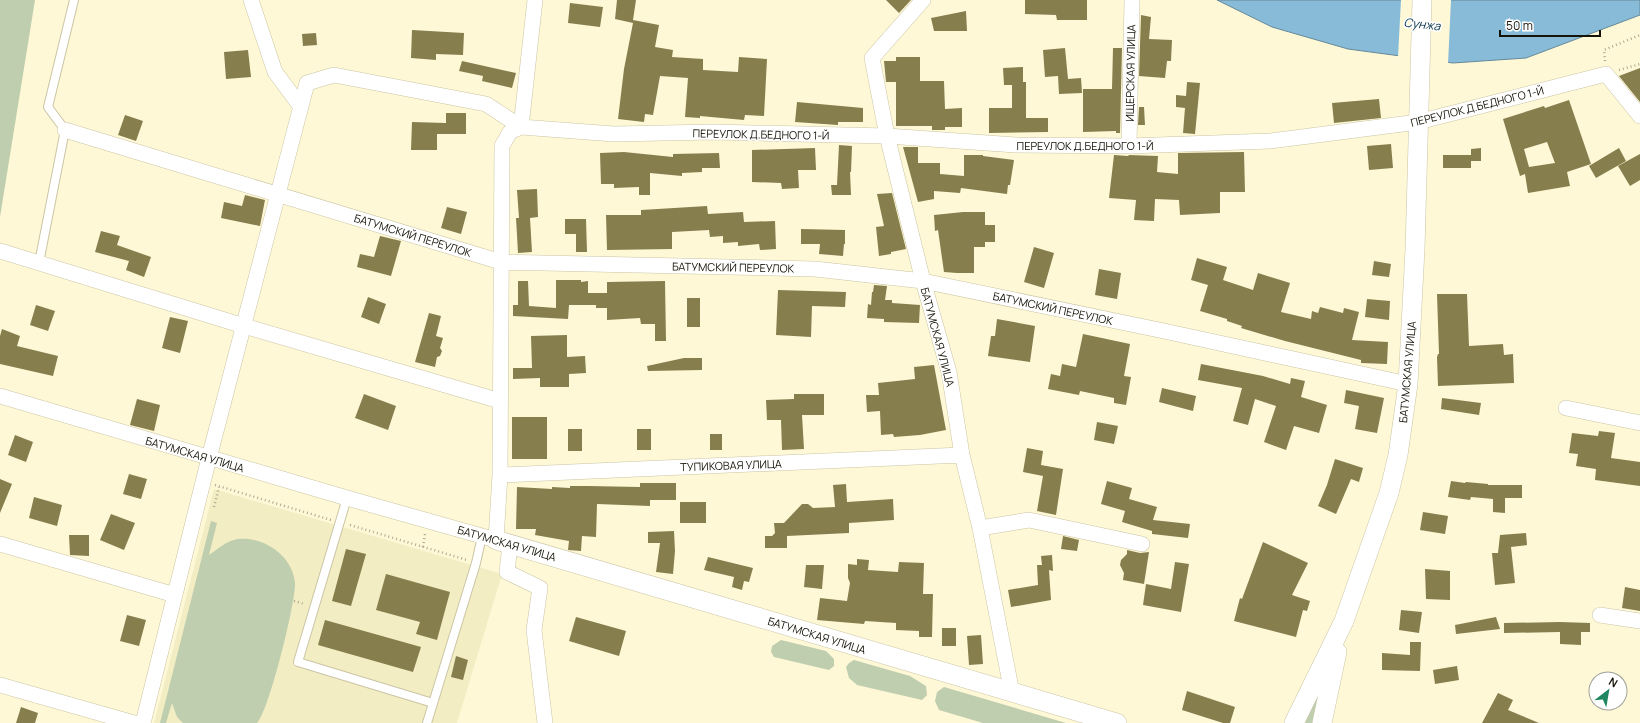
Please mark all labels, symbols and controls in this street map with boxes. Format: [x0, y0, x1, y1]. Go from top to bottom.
scale bar [1500, 12, 1600, 38]
water label: Сунжа [1403, 14, 1443, 35]
text: 50 m [1506, 17, 1533, 34]
street label: ИЩЕРСКАЯ УЛИЦА [1122, 24, 1138, 122]
street label: ПЕРЕУЛОК Д.БЕДНОГО 1-Й [1409, 82, 1545, 130]
street label: ПЕРЕУЛОК Д.БЕДНОГО 1-Й [692, 125, 830, 143]
street label: ПЕРЕУЛОК Д.БЕДНОГО 1-Й [1017, 138, 1153, 153]
street label: БАТУМСКИЙ ПЕРЕУЛОК [352, 210, 474, 260]
street label: БАТУМСКИЙ ПЕРЕУЛОК [672, 258, 795, 276]
street label: БАТУМСКАЯ УЛИЦА [918, 286, 958, 388]
street label: БАТУМСКИЙ ПЕРЕУЛОК [992, 288, 1115, 328]
street label: БАТУМСКАЯ УЛИЦА [1395, 320, 1419, 423]
street label: БАТУМСКАЯ УЛИЦА [144, 433, 246, 475]
street label: ТУПИКОВАЯ УЛИЦА [680, 456, 782, 474]
street label: БАТУМСКАЯ УЛИЦА [456, 522, 558, 564]
street label: БАТУМСКАЯ УЛИЦА [766, 613, 868, 657]
north arrow [1588, 671, 1628, 711]
text: N [1606, 674, 1621, 691]

